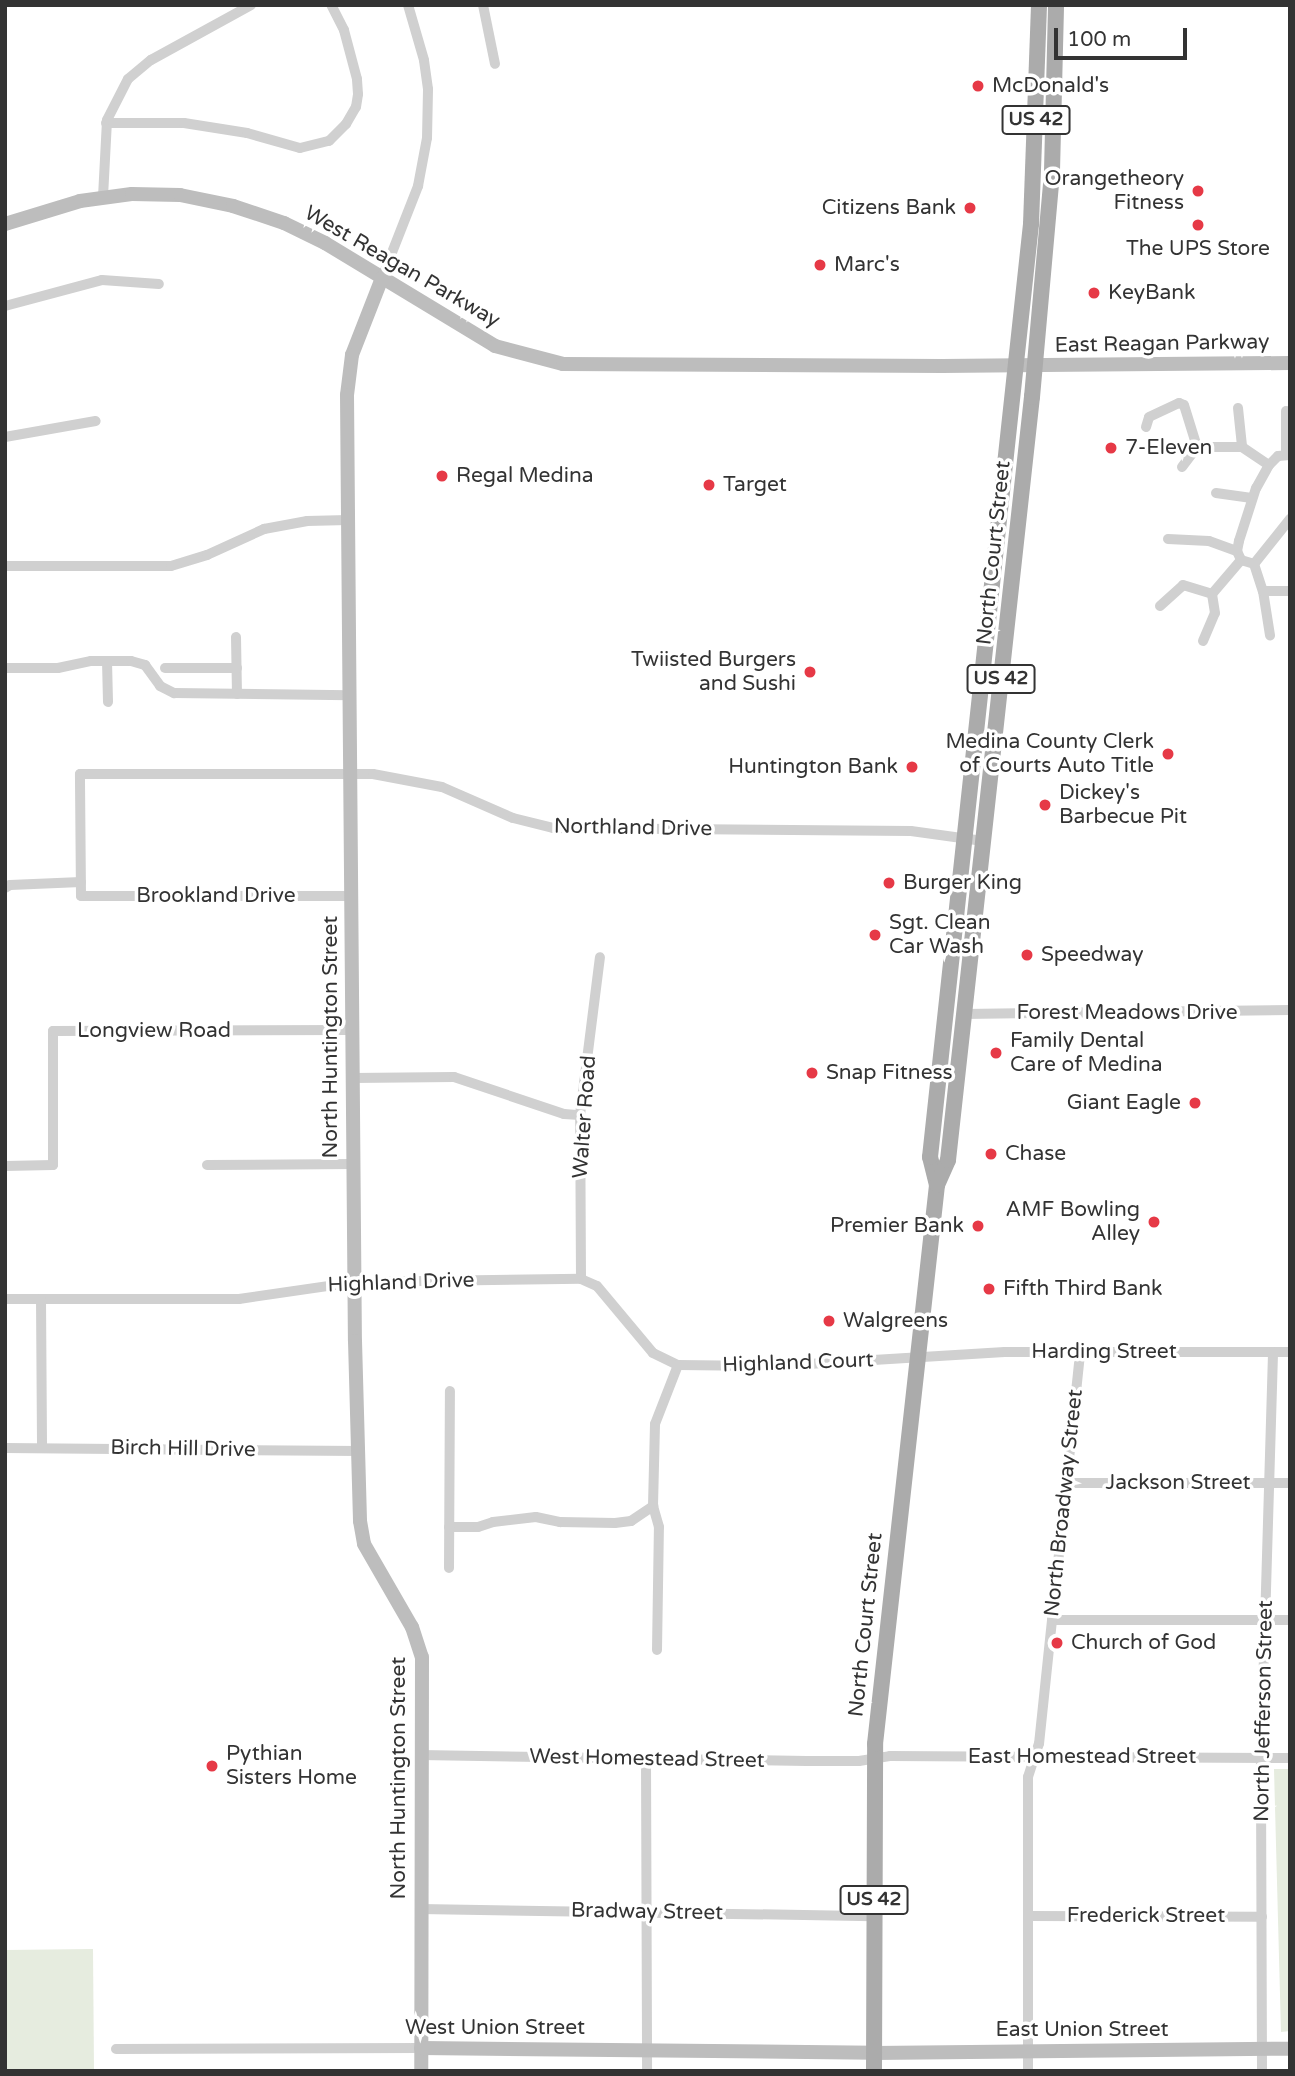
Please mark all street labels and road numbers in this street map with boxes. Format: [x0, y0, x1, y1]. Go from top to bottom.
road number: US 42 [1001, 104, 1071, 136]
street label: West Reagan Parkway [300, 201, 504, 333]
street label: East Reagan Parkway [1054, 330, 1270, 358]
street label: North Court Street [972, 460, 1016, 646]
road number: US 42 [966, 664, 1036, 694]
street label: Northland Drive [554, 814, 712, 842]
street label: Brookland Drive [136, 883, 296, 909]
street label: North Huntington Street [318, 916, 344, 1158]
street label: Forest Meadows Drive [1016, 1000, 1238, 1026]
street label: Longview Road [77, 1018, 231, 1044]
street label: Walter Road [568, 1055, 602, 1179]
street label: Highland Drive [327, 1268, 475, 1298]
street label: Harding Street [1031, 1339, 1177, 1365]
street label: Highland Court [722, 1348, 874, 1378]
street label: North Broadway Street [1040, 1388, 1088, 1618]
street label: Birch Hill Drive [110, 1435, 256, 1463]
street label: Jackson Street [1105, 1470, 1251, 1496]
street label: North Court Street [844, 1532, 888, 1718]
street label: North Jefferson Street [1249, 1600, 1279, 1822]
street label: North Huntington Street [386, 1657, 412, 1899]
street label: West Homestead Street [529, 1744, 765, 1774]
street label: East Homestead Street [968, 1744, 1196, 1770]
road number: US 42 [839, 1884, 909, 1916]
street label: Bradway Street [571, 1898, 723, 1926]
street label: Frederick Street [1067, 1903, 1225, 1929]
street label: West Union Street [405, 2015, 585, 2041]
street label: East Union Street [995, 2017, 1169, 2043]

